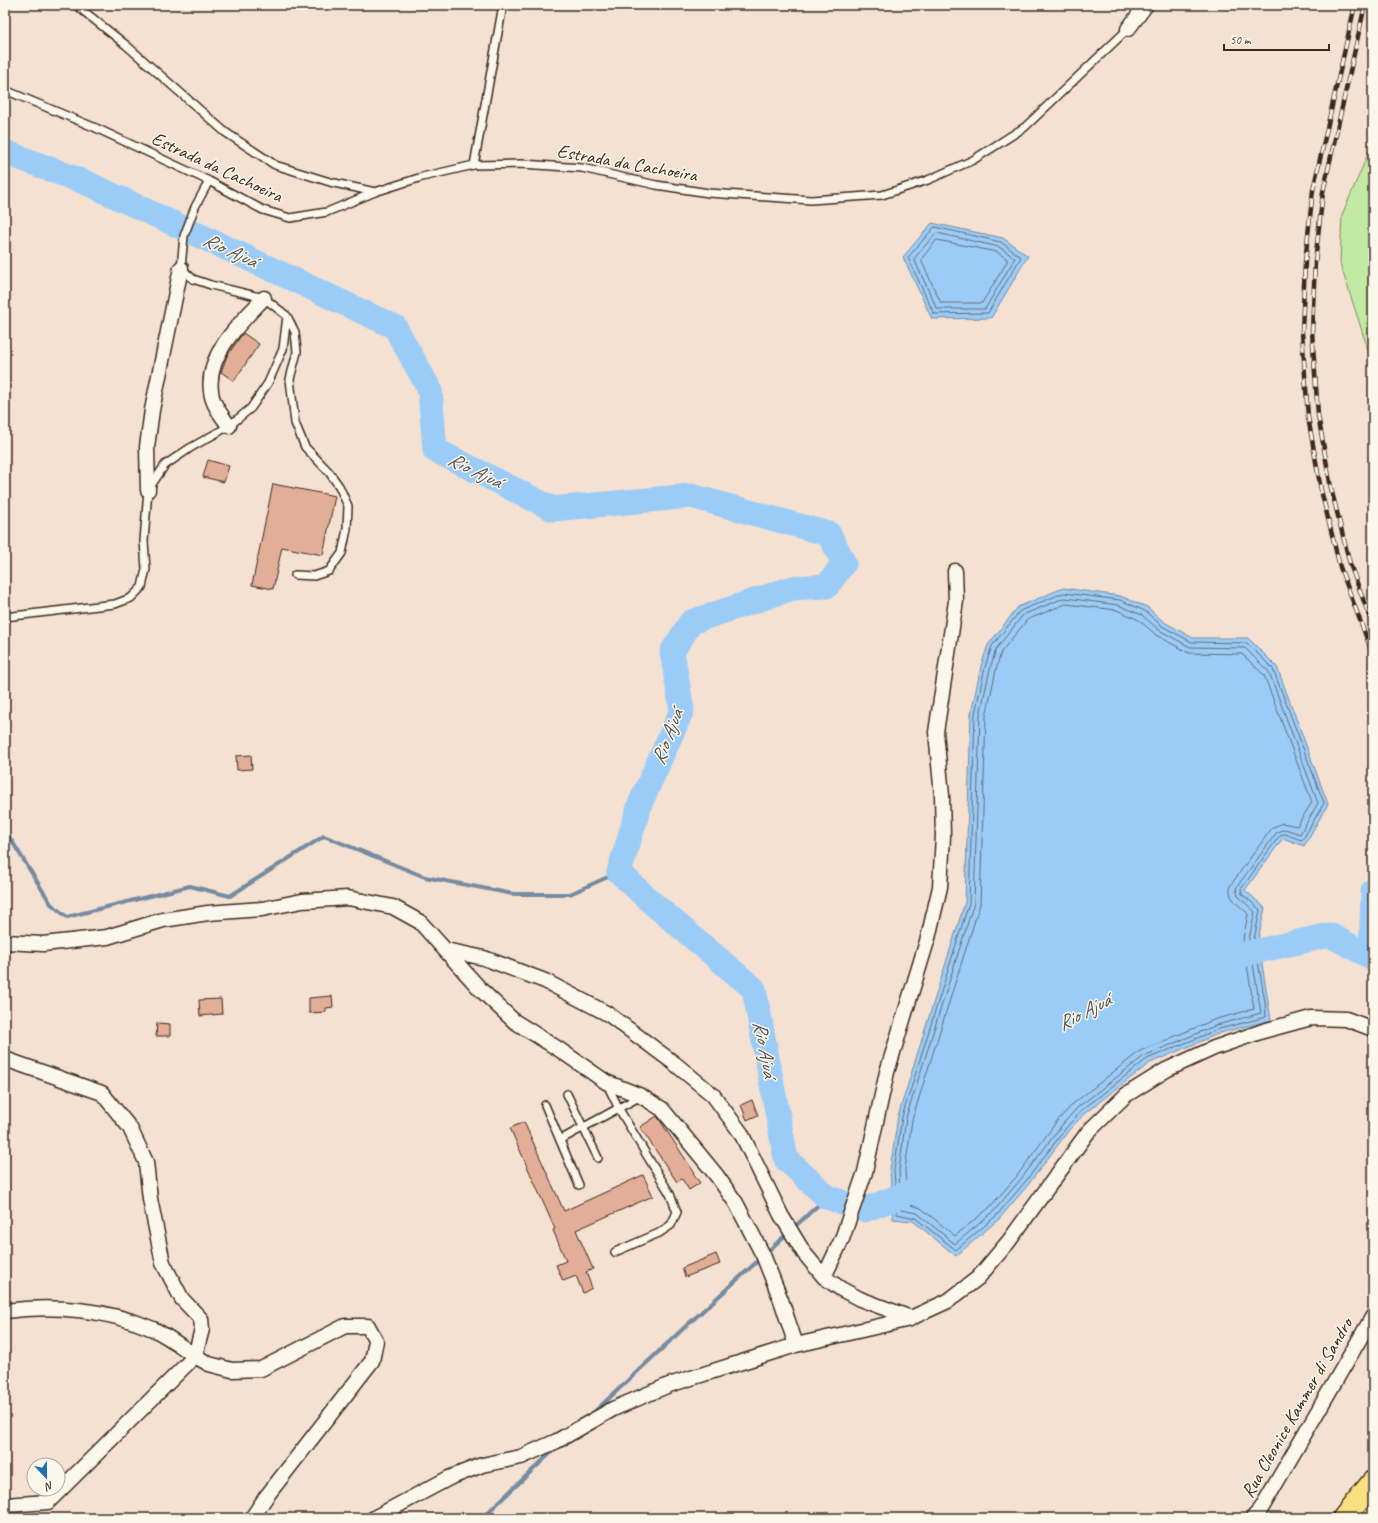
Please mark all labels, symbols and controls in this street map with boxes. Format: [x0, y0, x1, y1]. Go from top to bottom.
scale bar [1224, 26, 1329, 52]
text: 50 m [1230, 32, 1252, 48]
street label: Estrada da Cachoeira [148, 126, 287, 208]
street label: Estrada da Cachoeira [555, 139, 700, 187]
water label: Rio Ajuá [199, 227, 266, 276]
water label: Rio Ajuá [444, 446, 511, 496]
water label: Rio Ajuá [645, 701, 691, 768]
water label: Rio Ajuá [1053, 985, 1120, 1036]
water label: Rio Ajuá [747, 1019, 784, 1084]
street label: Rua Cleonice Kammer di Sandro [1236, 1312, 1359, 1502]
north arrow [26, 1457, 66, 1497]
text: N [42, 1479, 56, 1495]

